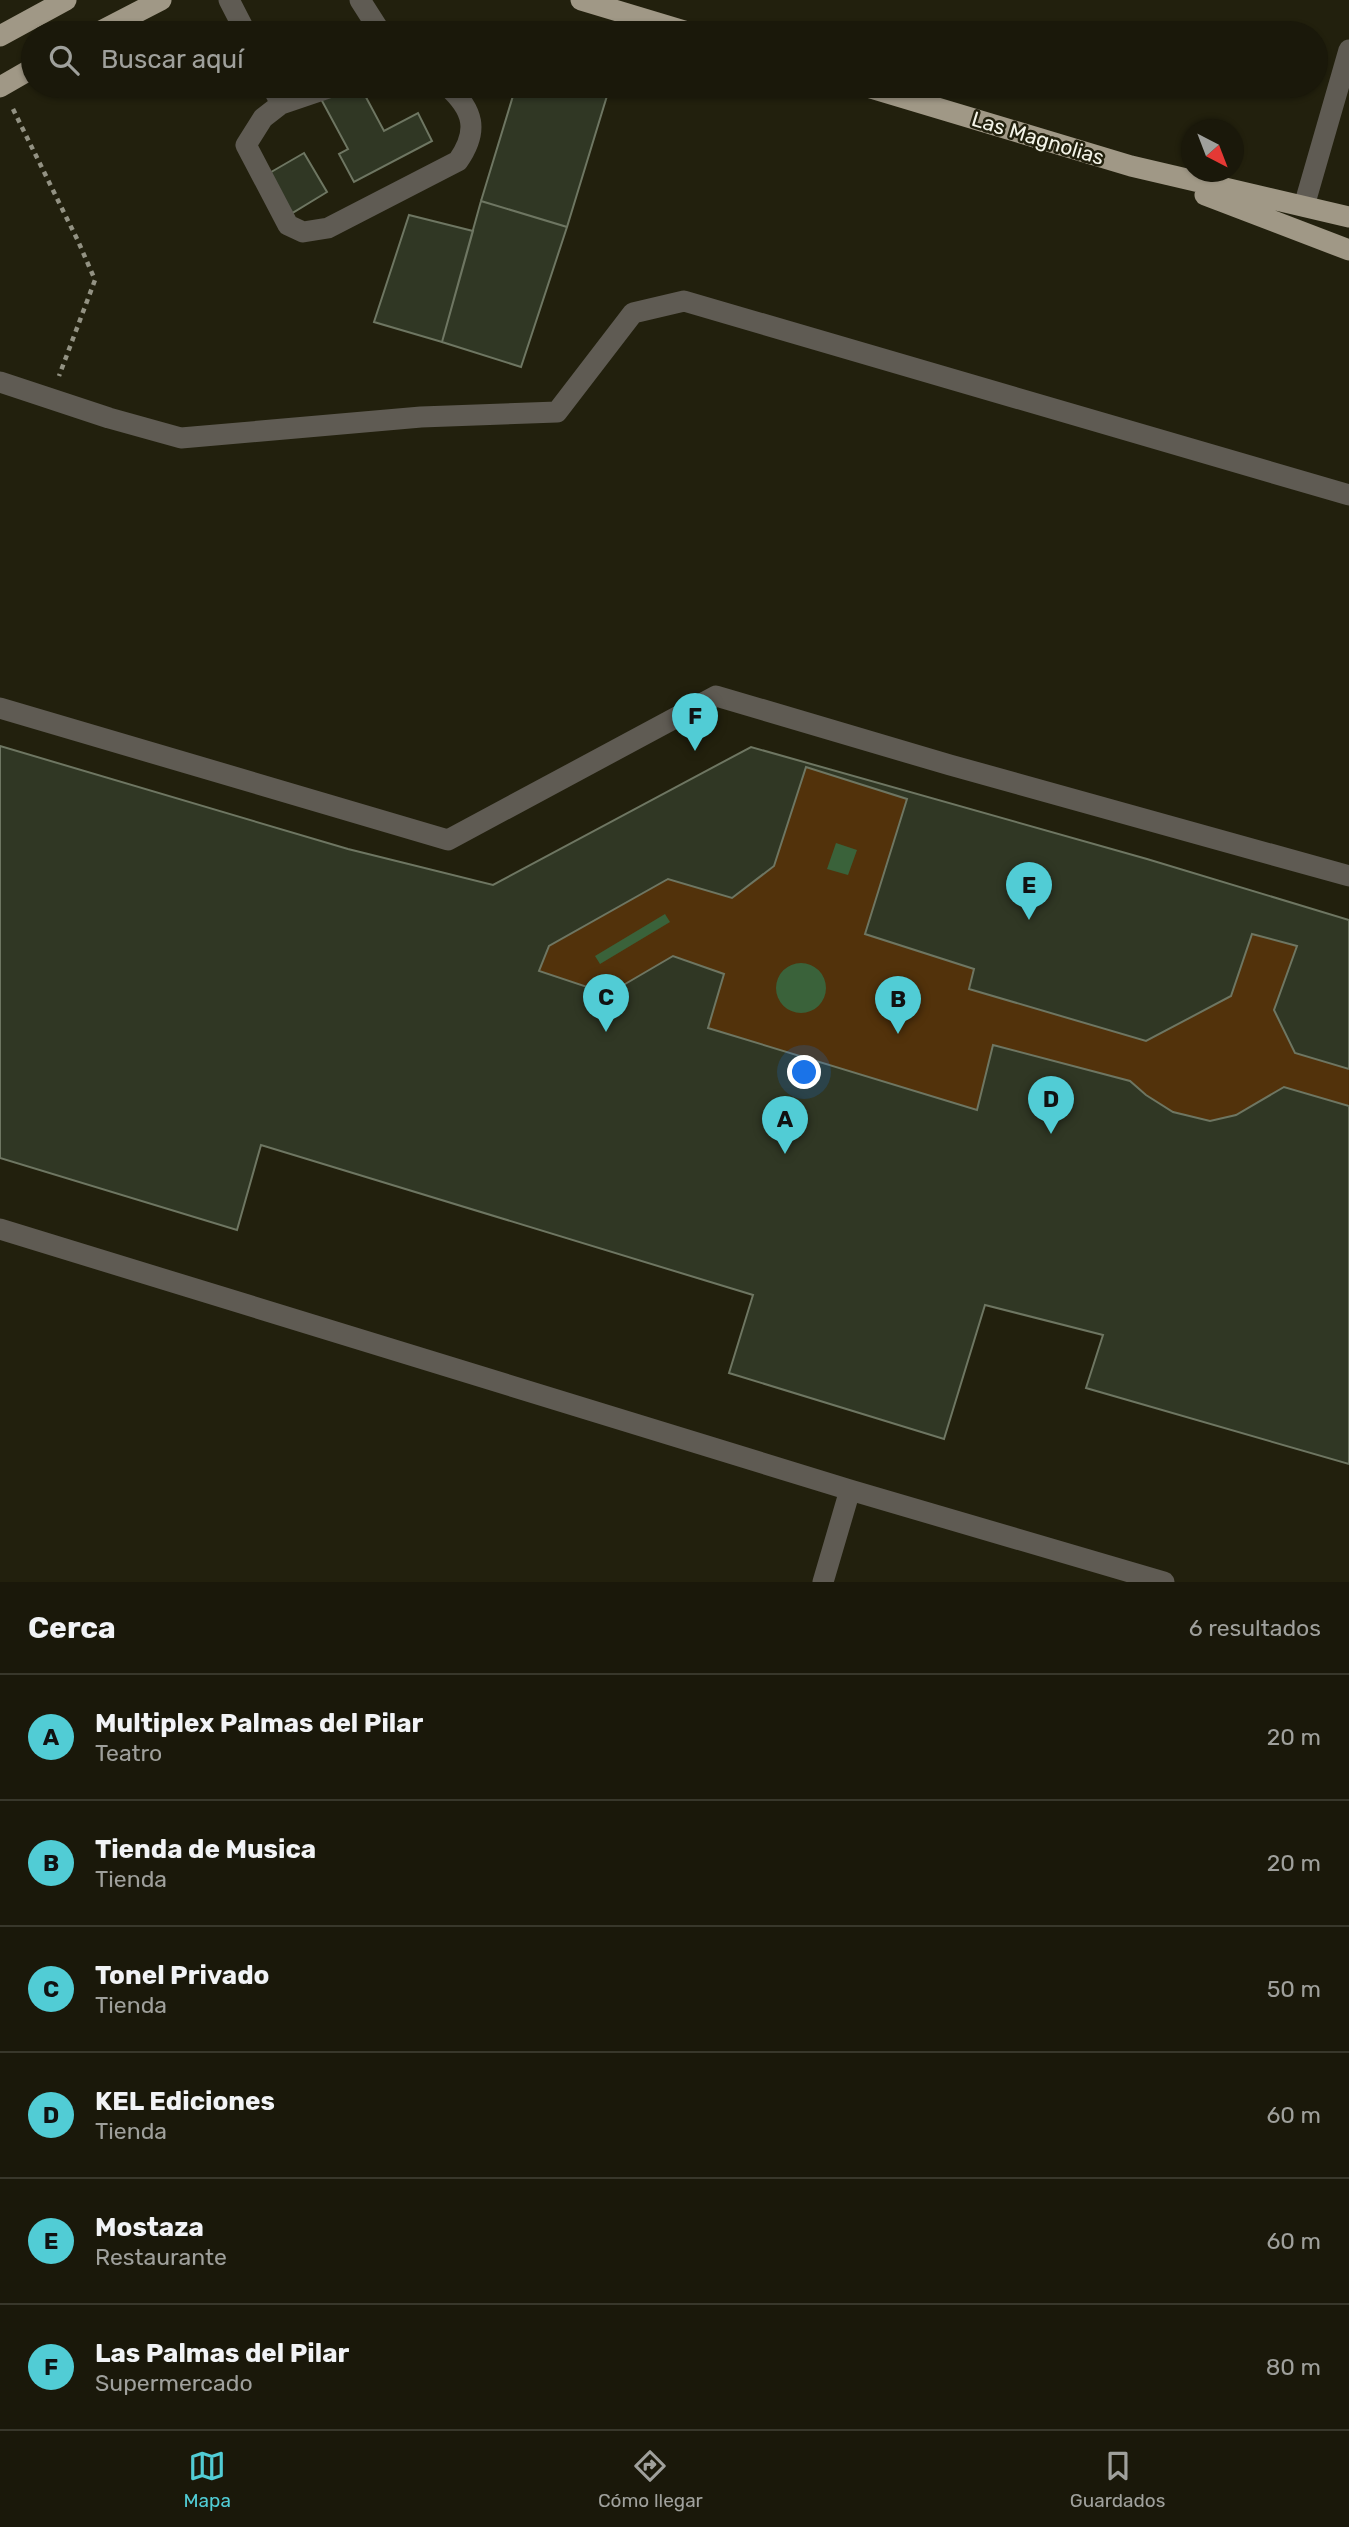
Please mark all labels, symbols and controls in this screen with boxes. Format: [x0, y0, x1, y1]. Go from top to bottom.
search box [21, 21, 1328, 98]
icon: search [45, 41, 83, 79]
text: Buscar aquí [101, 44, 243, 75]
street label: Las Magnolias [969, 106, 1107, 170]
north arrow [1181, 119, 1244, 182]
pin: F [672, 693, 718, 751]
pin: E [1006, 862, 1052, 920]
pin: C [583, 974, 629, 1032]
pin: B [875, 976, 921, 1034]
your location [787, 1055, 821, 1089]
pin: D [1028, 1076, 1074, 1134]
pin: A [762, 1096, 808, 1154]
text: Cerca [28, 1610, 116, 1646]
text: 6 resultados [1189, 1614, 1321, 1642]
text: Multiplex Palmas del Pilar [95, 1708, 423, 1739]
text: A [43, 1723, 59, 1751]
text: 20 m [1267, 1723, 1321, 1751]
text: Teatro [95, 1739, 162, 1767]
text: Tienda de Musica [95, 1834, 316, 1865]
text: B [43, 1849, 59, 1877]
text: 20 m [1267, 1849, 1321, 1877]
text: Tienda [95, 1865, 167, 1893]
text: Tonel Privado [95, 1960, 269, 1991]
text: C [43, 1975, 59, 2003]
text: 50 m [1267, 1975, 1321, 2003]
text: Tienda [95, 1991, 167, 2019]
text: KEL Ediciones [95, 2086, 275, 2117]
text: D [43, 2101, 59, 2129]
text: 60 m [1266, 2101, 1321, 2129]
text: Tienda [95, 2117, 167, 2145]
text: Mostaza [95, 2212, 204, 2243]
text: E [44, 2227, 58, 2255]
text: 60 m [1266, 2227, 1321, 2255]
text: Restaurante [95, 2243, 227, 2271]
text: Las Palmas del Pilar [95, 2338, 349, 2369]
text: F [44, 2353, 58, 2381]
text: 80 m [1266, 2353, 1321, 2381]
text: Supermercado [95, 2369, 253, 2397]
tab: Mapa [184, 2447, 231, 2512]
tab: Cómo llegar [598, 2447, 703, 2512]
tab: Guardados [1070, 2447, 1165, 2512]

